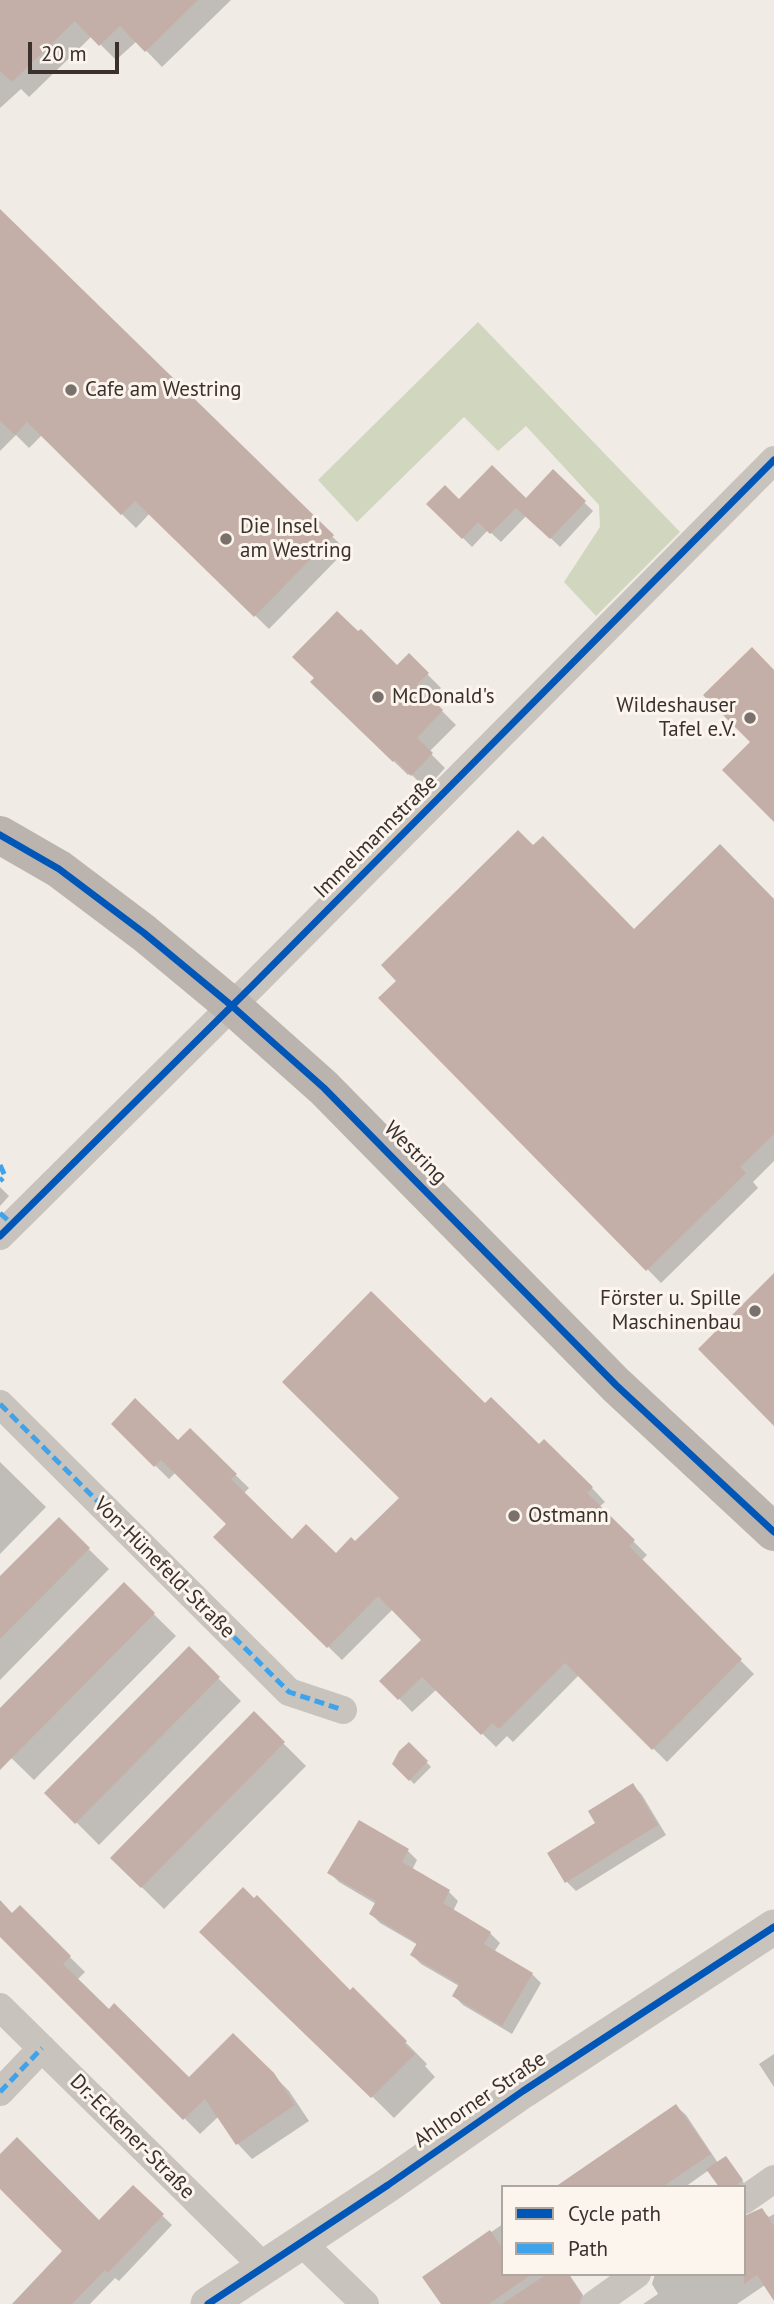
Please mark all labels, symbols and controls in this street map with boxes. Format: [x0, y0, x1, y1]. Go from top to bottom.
scale bar [32, 28, 122, 72]
text: 20 m [41, 40, 87, 67]
place label: Cafe am Westring [85, 377, 242, 403]
marker: Cafe am Westring [63, 382, 79, 398]
place label: Die Insel am Westring [240, 514, 352, 564]
marker: Die Insel am Westring [218, 531, 234, 547]
place label: McDonald's [392, 684, 495, 710]
marker: McDonald's [370, 689, 386, 705]
place label: Wildeshauser Tafel e.V. [616, 693, 736, 743]
marker: Wildeshauser Tafel e.V. [742, 710, 758, 726]
street label: Immelmannstraße [309, 770, 443, 904]
street label: Westring [378, 1116, 452, 1190]
place label: Förster u. Spille Maschinenbau [600, 1286, 741, 1336]
marker: Förster u. Spille Maschinenbau [747, 1303, 763, 1319]
street label: Von-Hünefeld-Straße [88, 1492, 240, 1644]
place label: Ostmann [528, 1503, 609, 1529]
marker: Ostmann [506, 1508, 522, 1524]
street label: Ahlhorner Straße [409, 2047, 551, 2153]
street label: Dr.-Eckener-Straße [64, 2069, 200, 2205]
legend [501, 2185, 746, 2276]
text: Cycle path [568, 2200, 661, 2227]
text: Path [568, 2235, 608, 2262]

